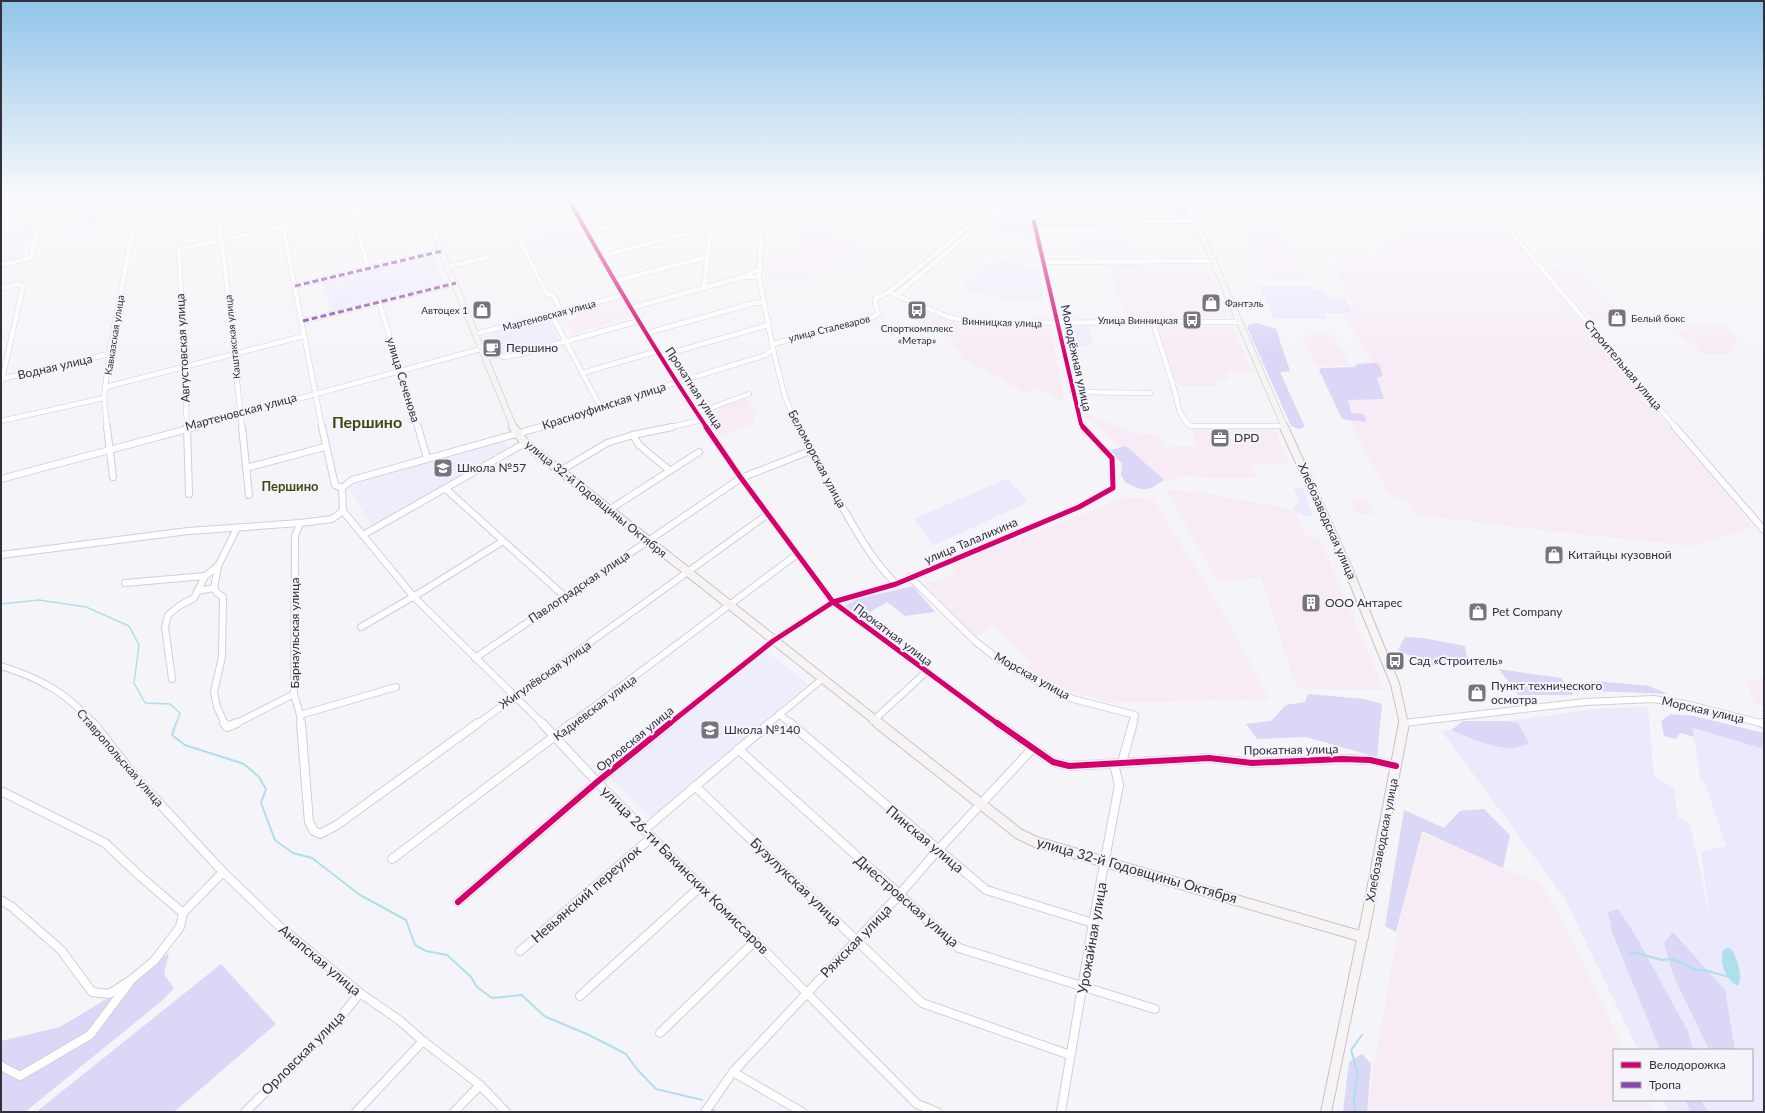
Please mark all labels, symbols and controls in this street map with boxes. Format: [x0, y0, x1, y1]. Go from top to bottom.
shop icon: Фантэль [1200, 292, 1222, 314]
street label: Августовская улица [172, 293, 193, 403]
street label: Кавказская улица [102, 294, 126, 376]
street label: Каштакская улица [222, 294, 242, 380]
street label: Мартеновская улица [501, 297, 597, 333]
place label: Фантэль [1225, 297, 1264, 309]
shop icon: Автоцех 1 [471, 299, 493, 321]
bus stop icon: Спорткомплекс «Метар» [906, 299, 928, 321]
street label: Молодёжная улица [1058, 303, 1095, 413]
place label: Автоцех 1 [421, 304, 468, 316]
shop icon: Белый бокс [1606, 307, 1628, 329]
bus stop icon: Улица Винницкая [1181, 309, 1203, 331]
street label: улица Сталеваров [787, 312, 871, 344]
place label: Белый бокс [1631, 312, 1685, 324]
place label: Улица Винницкая [1098, 314, 1178, 326]
street label: Винницкая улица [962, 315, 1042, 329]
street label: Строительная улица [1581, 316, 1666, 413]
place label: Спорткомплекс «Метар» [881, 322, 954, 346]
street label: улица Сеченова [383, 336, 424, 424]
cafe icon: Першино [481, 337, 503, 359]
place label: Першино [506, 340, 558, 355]
street label: Прокатная улица [662, 344, 727, 432]
street label: Водная улица [16, 351, 94, 382]
street label: Красноуфимская улица [540, 378, 668, 433]
street label: Мартеновская улица [183, 389, 298, 434]
street label: Беломорская улица [785, 407, 850, 511]
district label: Першино [332, 412, 402, 431]
office icon: DPD [1209, 427, 1231, 449]
place label: DPD [1234, 430, 1259, 445]
street label: улица 32-й Годовщины Октября [522, 437, 670, 561]
school or university icon: Школа №57 [432, 457, 454, 479]
place label: Школа №57 [457, 460, 526, 475]
street label: Хлебозаводская улица [1295, 460, 1360, 581]
district label: Першино [261, 478, 319, 494]
street label: улица Талалихина [922, 514, 1020, 567]
shop icon: Китайцы кузовной [1543, 544, 1565, 566]
street label: Павлоградская улица [525, 547, 632, 626]
place label: Китайцы кузовной [1568, 547, 1672, 562]
street label: Барнаульская улица [287, 578, 302, 688]
building icon: ООО Антарес [1300, 592, 1322, 614]
place label: ООО Антарес [1325, 595, 1403, 610]
street label: Прокатная улица [851, 600, 936, 669]
shop icon: Pet Company [1467, 601, 1489, 623]
place label: Pet Company [1492, 604, 1563, 619]
street label: Жигулёвская улица [496, 637, 594, 712]
street label: Морская улица [992, 649, 1073, 703]
bus stop icon: Сад «Строитель» [1384, 650, 1406, 672]
place label: Сад «Строитель» [1409, 653, 1503, 668]
street label: Кадиевская улица [550, 671, 639, 744]
place label: Пункт технического осмотра [1491, 678, 1602, 707]
shop icon: Пункт технического осмотра [1466, 682, 1488, 704]
street label: Морская улица [1660, 693, 1746, 726]
street label: Орловская улица [593, 703, 677, 774]
street label: Ставропольская улица [74, 706, 167, 810]
school or university icon: Школа №140 [699, 719, 721, 741]
place label: Школа №140 [724, 722, 800, 737]
street label: Прокатная улица [1243, 741, 1339, 758]
street label: Хлебозаводская улица [1362, 777, 1401, 903]
street label: улица 26-ти Бакинских Комиссаров [598, 782, 773, 957]
street label: Пинская улица [883, 801, 967, 876]
street label: улица 32-й Годовщины Октября [1035, 833, 1239, 906]
street label: Бузулукская улица [747, 834, 846, 930]
street label: Невьянский переулок [527, 841, 645, 946]
street label: Днестровская улица [852, 851, 963, 950]
street label: Урожайная улица [1073, 881, 1110, 995]
street label: Ряжская улица [816, 900, 895, 981]
street label: Анапская улица [276, 920, 365, 999]
street label: Орловская улица [257, 1007, 348, 1098]
legend [1613, 1049, 1753, 1101]
text: Велодорожка [1649, 1057, 1726, 1072]
text: Тропа [1649, 1077, 1681, 1092]

